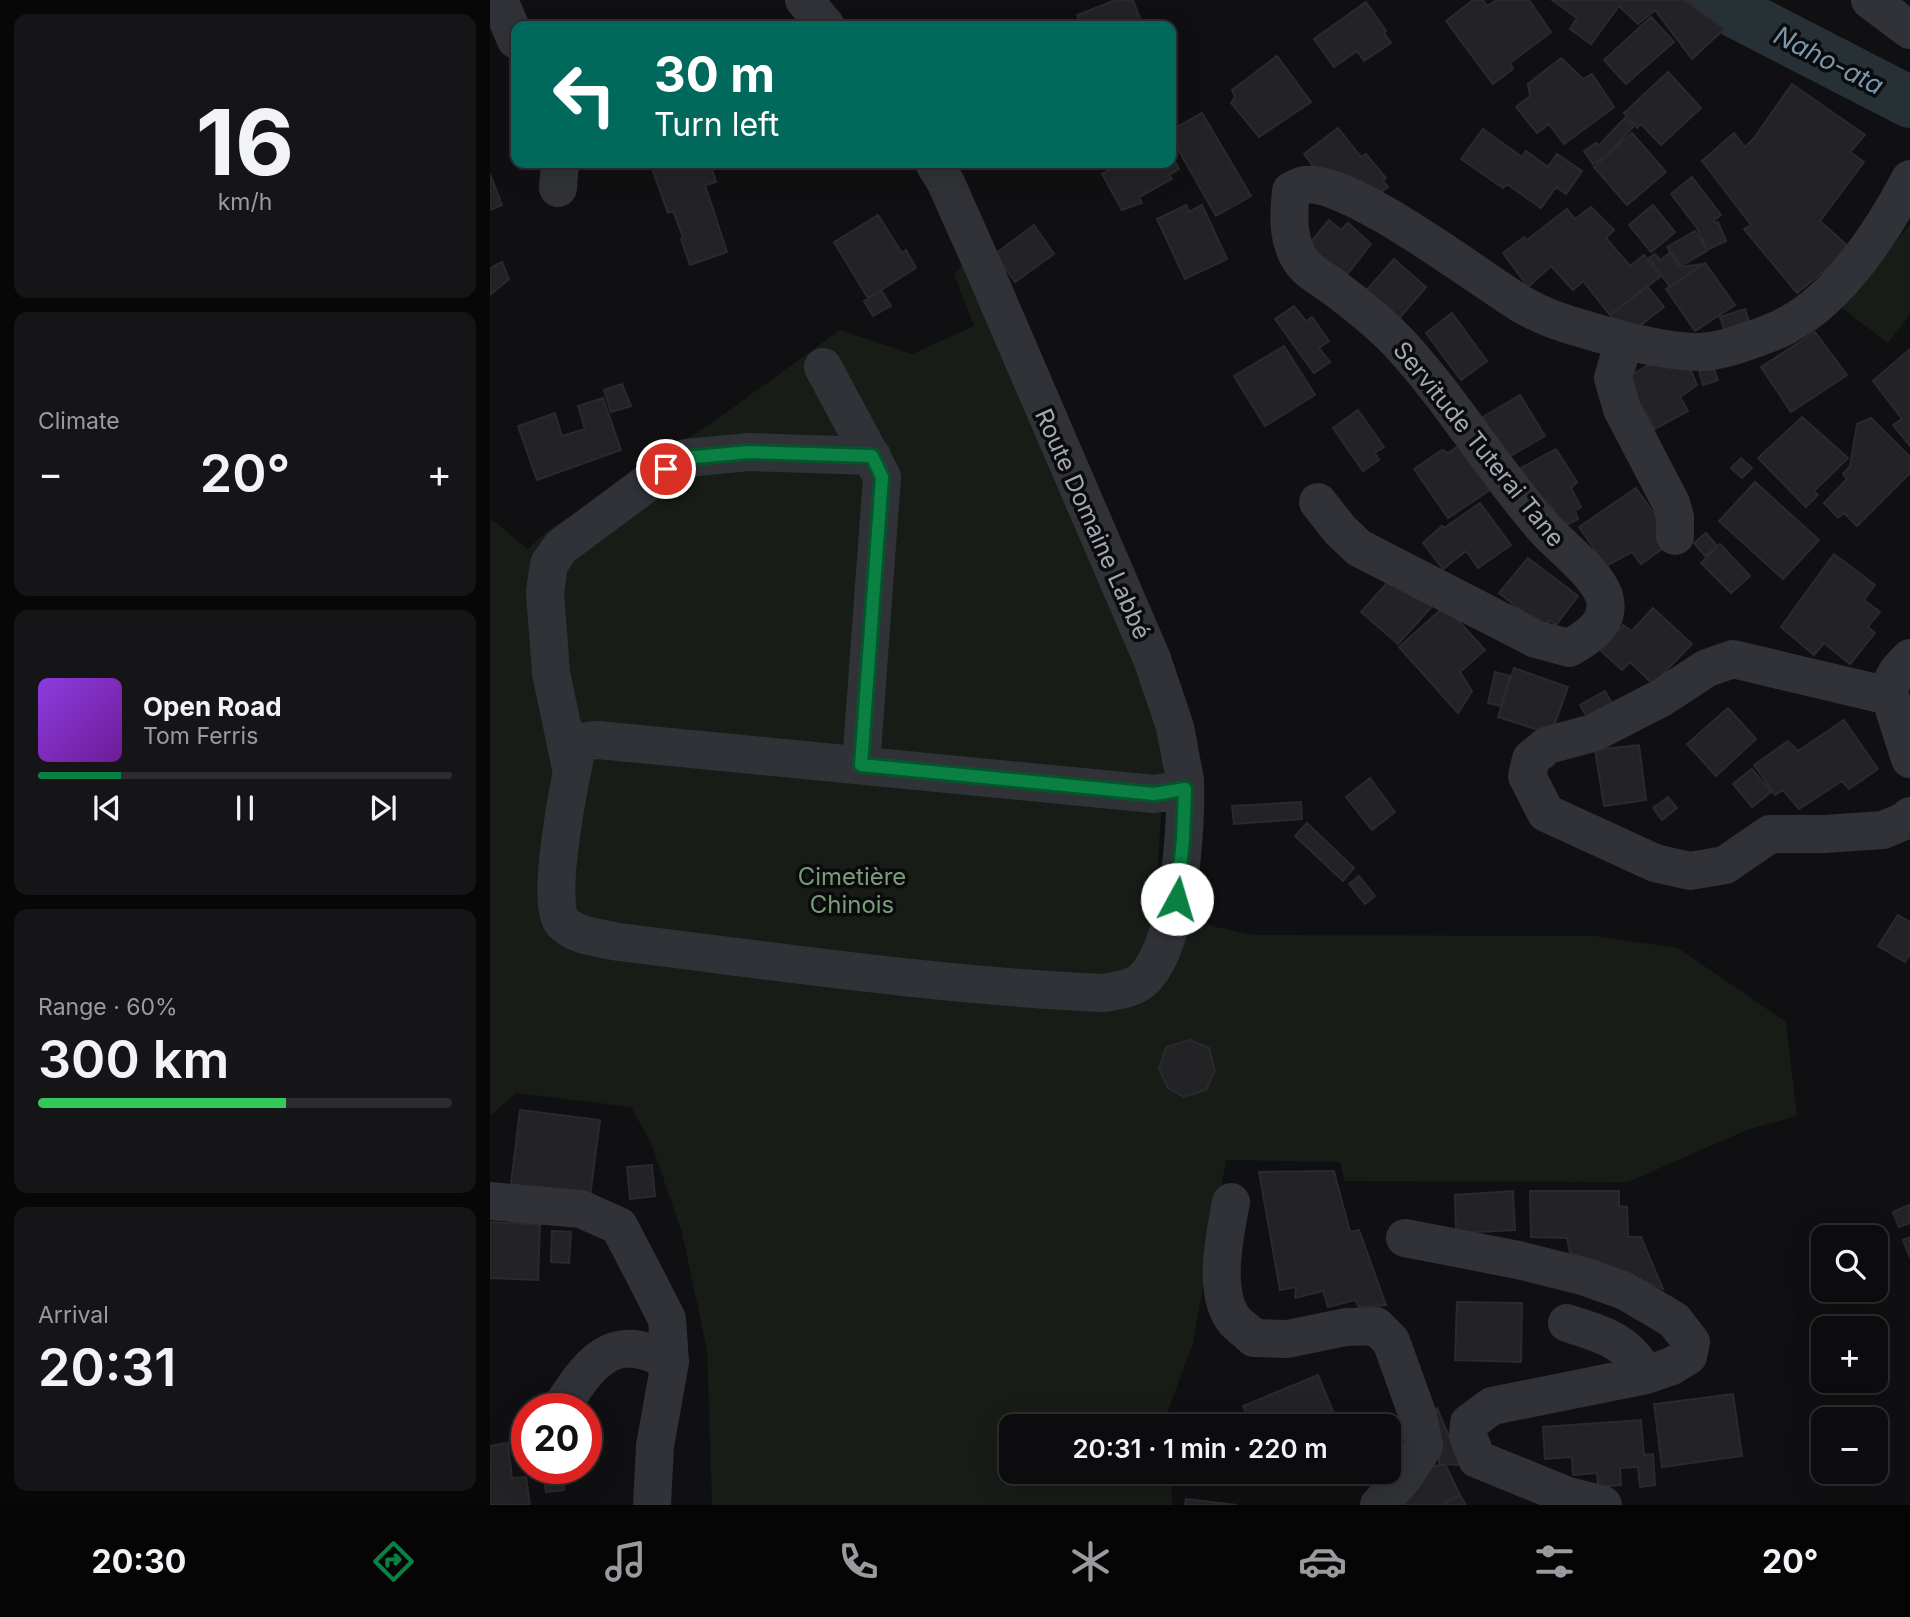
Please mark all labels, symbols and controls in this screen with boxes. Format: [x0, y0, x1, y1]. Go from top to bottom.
water label: Naho-ata [1769, 19, 1889, 101]
text: 30 m [654, 45, 775, 104]
icon: left [539, 49, 630, 140]
text: 16 [196, 87, 294, 197]
text: Turn left [654, 105, 779, 144]
text: km/h [218, 188, 272, 216]
street label: Servitude Tuterai Tane [1387, 336, 1571, 552]
street label: Route Domaine Labbé [1029, 404, 1157, 644]
text: Climate [38, 407, 120, 435]
pin [636, 439, 696, 499]
text: 20° [200, 442, 290, 505]
text: − [38, 450, 63, 496]
text: + [427, 450, 452, 496]
icon: arrive [647, 450, 685, 488]
text: Open Road [143, 691, 282, 722]
text: Tom Ferris [143, 722, 258, 750]
icon: previous [88, 789, 126, 827]
icon: pause [226, 789, 264, 827]
icon: next [364, 789, 402, 827]
park label: Cimetière Chinois [798, 862, 906, 919]
position arrow [1140, 862, 1214, 936]
text: Range · 60% [38, 993, 178, 1021]
text: 300 km [38, 1028, 229, 1091]
map controls [1811, 1225, 1888, 1484]
button: search [1811, 1225, 1888, 1302]
text: Arrival [38, 1301, 109, 1329]
button: + [1811, 1316, 1888, 1393]
text: 20:31 [38, 1336, 176, 1399]
speed limit sign: 20 [511, 1393, 602, 1484]
button: − [1811, 1407, 1888, 1484]
text: 20:31 · 1 min · 220 m [1072, 1433, 1328, 1464]
icon: directions [369, 1537, 418, 1586]
icon: music [601, 1537, 650, 1586]
icon: phone [834, 1537, 883, 1586]
icon: climate [1066, 1537, 1115, 1586]
icon: car [1298, 1537, 1347, 1586]
icon: filters [1530, 1537, 1579, 1586]
text: 20:30 [92, 1542, 186, 1581]
text: 20° [1762, 1542, 1818, 1581]

